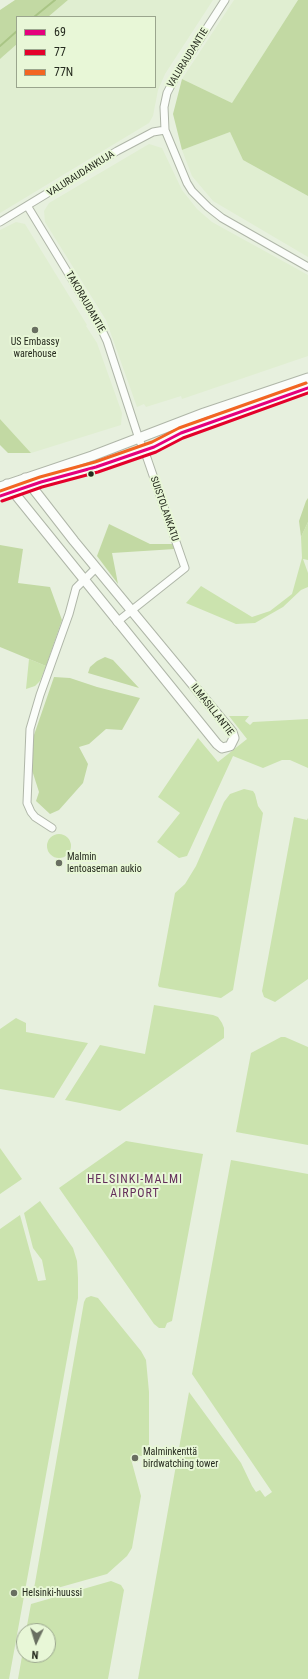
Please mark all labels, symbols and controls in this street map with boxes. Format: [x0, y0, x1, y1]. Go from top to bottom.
legend [16, 16, 156, 88]
text: 69 [54, 25, 66, 39]
street label: VALURAUDANTIE [165, 26, 211, 90]
text: 77 [54, 45, 66, 59]
text: 77N [54, 65, 73, 79]
street label: VALURAUDANKUJA [45, 149, 117, 199]
street label: TAKORAUDANTIE [63, 269, 107, 335]
marker: US Embassy warehouse [30, 325, 40, 335]
place label: US Embassy warehouse [11, 336, 59, 360]
unlabelled marker [86, 469, 96, 479]
street label: SUISTOLANKATU [147, 475, 181, 543]
street label: ILMASILLANTIE [188, 682, 236, 738]
place label: Malmin lentoaseman aukio [67, 851, 142, 874]
marker: Malmin lentoaseman aukio [54, 858, 64, 868]
district label: HELSINKI-MALMI AIRPORT [87, 1173, 183, 1201]
place label: Malminkenttä birdwatching tower [143, 1446, 218, 1470]
marker: Malminkenttä birdwatching tower [130, 1453, 140, 1463]
place label: Helsinki-huussi [22, 1587, 82, 1599]
marker: Helsinki-huussi [9, 1588, 19, 1598]
north arrow [16, 1623, 56, 1663]
text: N [31, 1648, 39, 1661]

